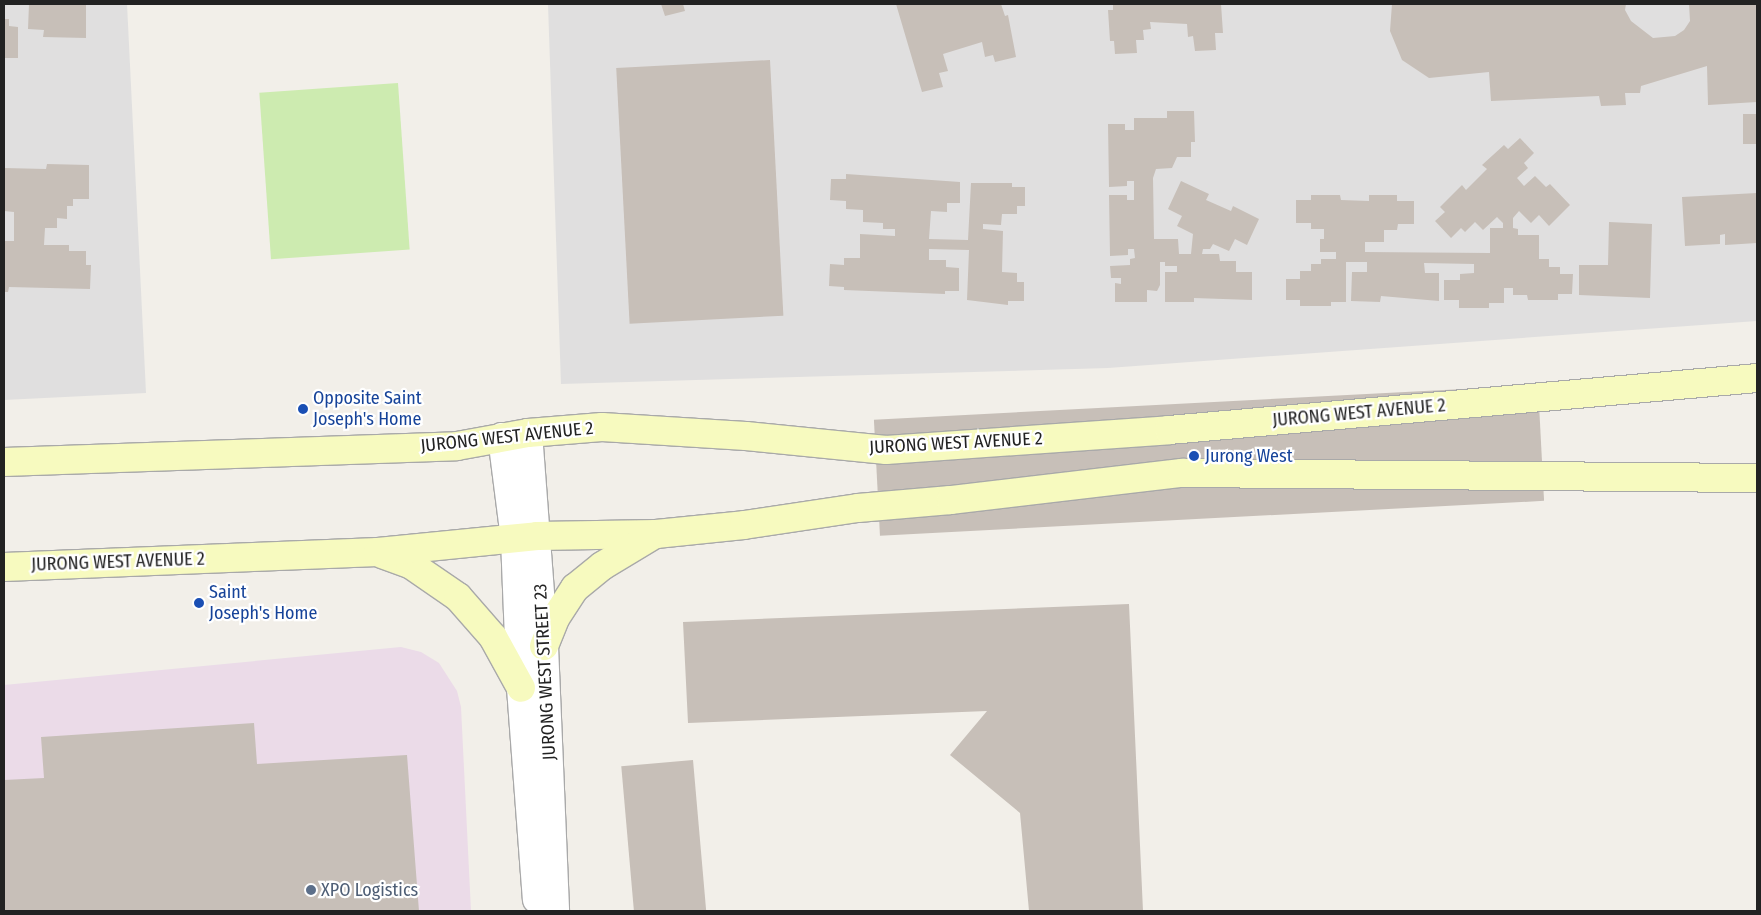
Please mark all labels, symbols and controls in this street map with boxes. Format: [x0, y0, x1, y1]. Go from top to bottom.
place label: Opposite Saint Joseph's Home [313, 388, 422, 430]
street label: JURONG WEST AVENUE 2 [1272, 395, 1446, 431]
marker: Opposite Saint Joseph's Home [297, 403, 309, 415]
street label: JURONG WEST AVENUE 2 [419, 417, 595, 457]
street label: JURONG WEST AVENUE 2 [869, 428, 1043, 458]
place label: Jurong West [1205, 445, 1293, 467]
marker: Jurong West [1187, 449, 1201, 463]
street label: JURONG WEST AVENUE 2 [31, 548, 205, 576]
place label: Saint Joseph's Home [209, 582, 317, 624]
street label: JURONG WEST STREET 23 [530, 583, 560, 761]
marker: Saint Joseph's Home [193, 597, 205, 609]
place label: XPO Logistics [321, 879, 418, 901]
marker: XPO Logistics [305, 884, 317, 896]

